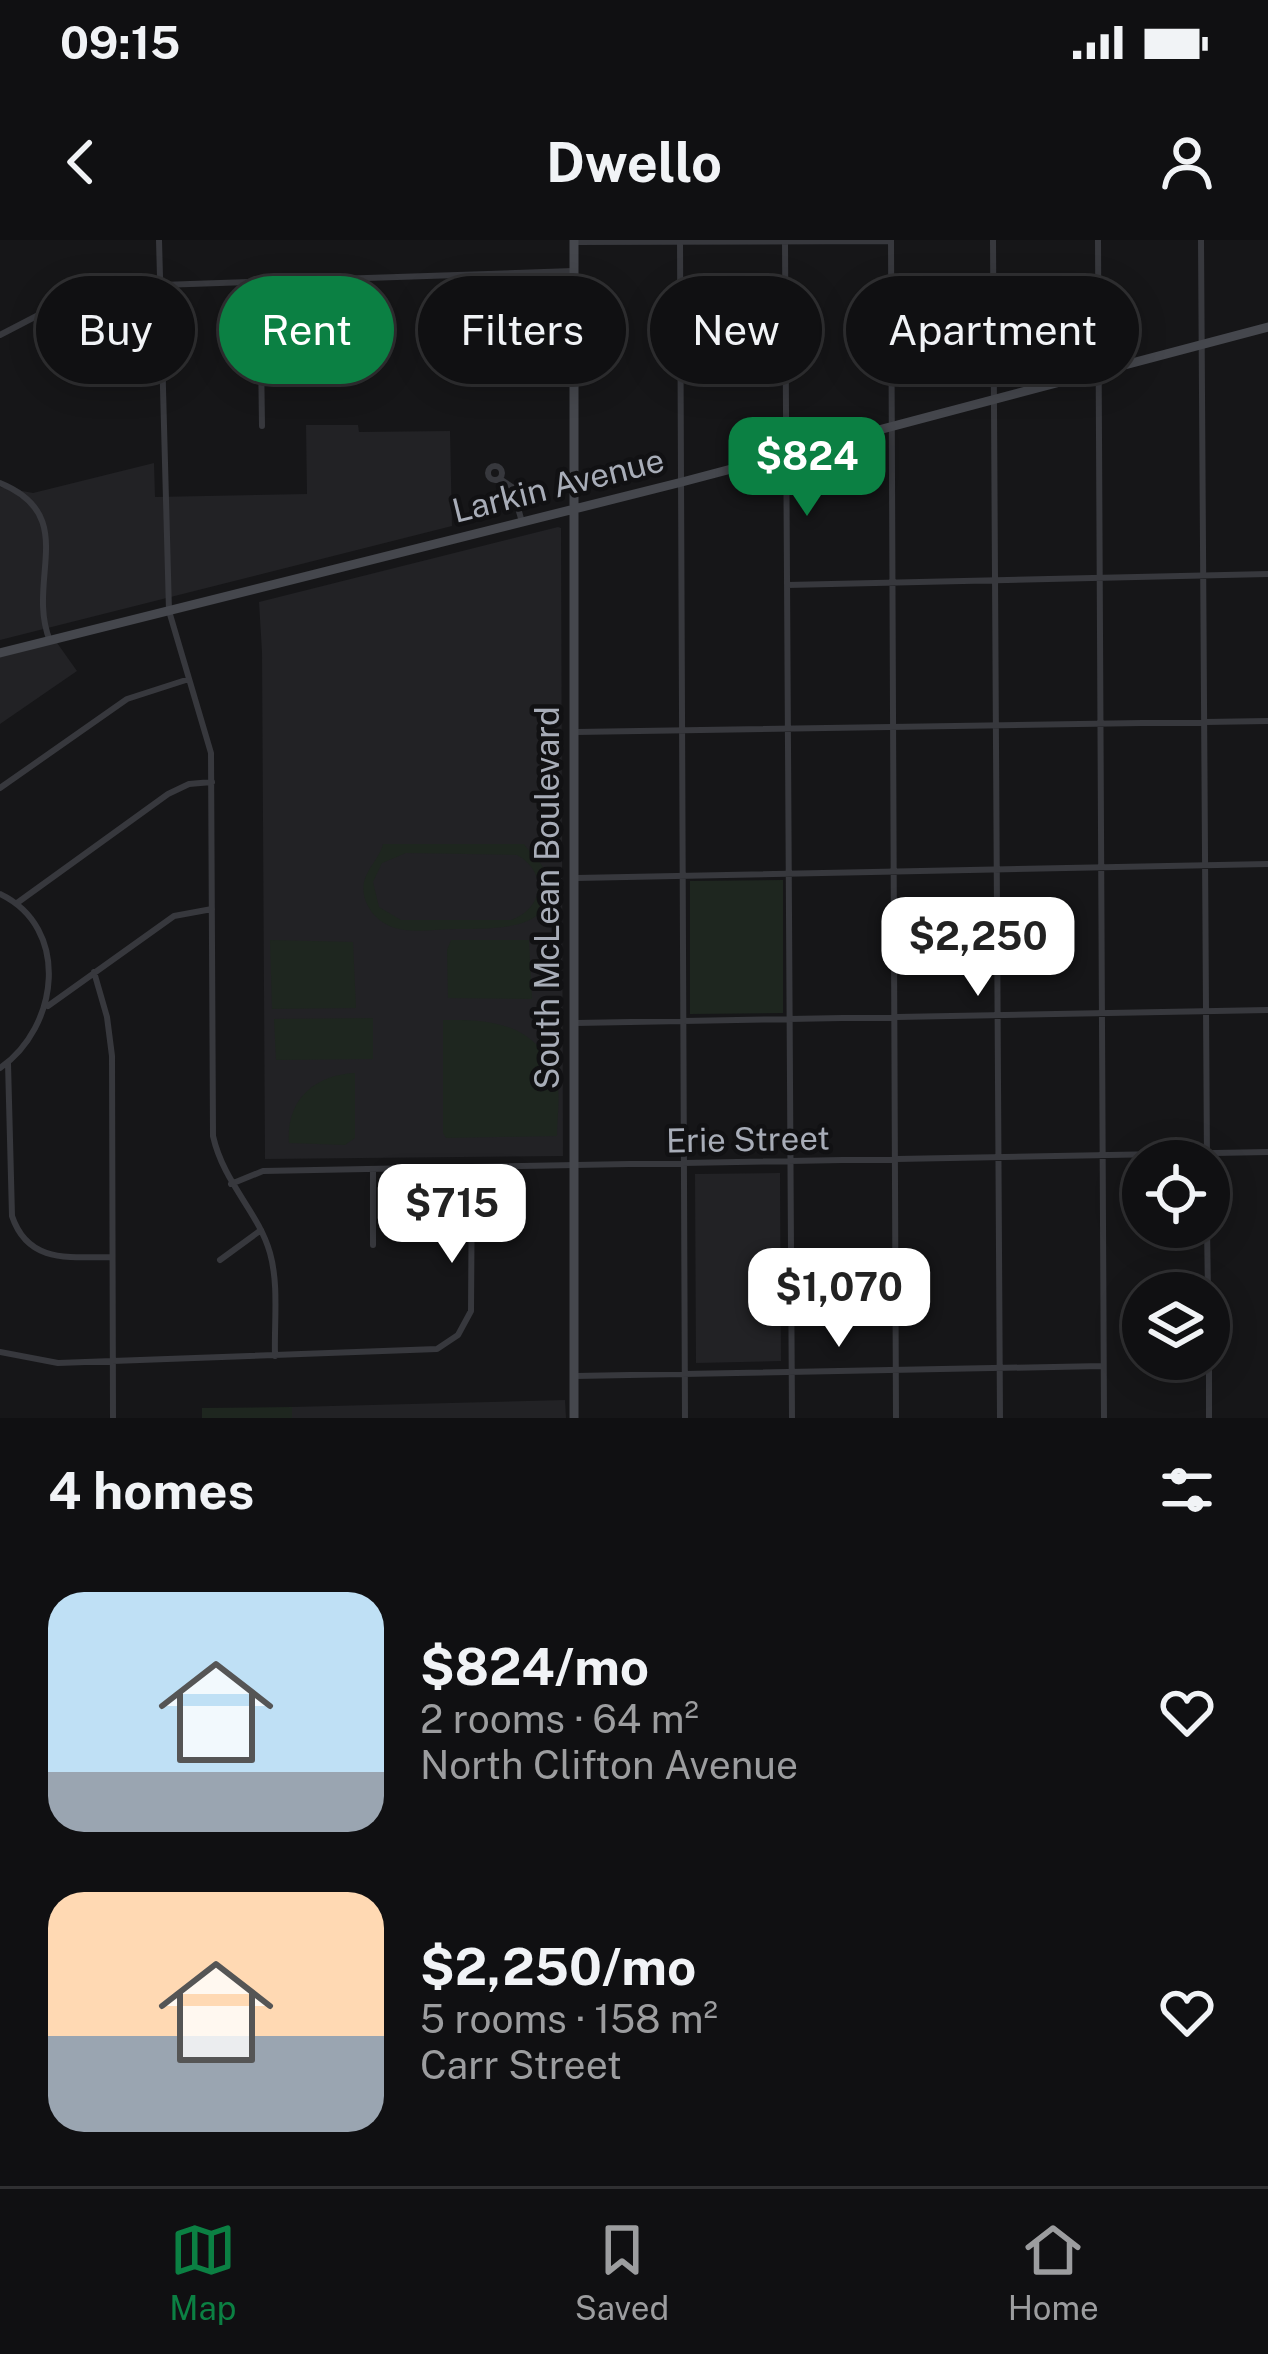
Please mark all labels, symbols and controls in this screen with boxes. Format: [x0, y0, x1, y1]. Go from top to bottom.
text: 09:15 [60, 16, 180, 69]
icon: back [48, 129, 114, 195]
icon: person [1154, 129, 1220, 195]
text: Dwello [546, 131, 722, 194]
chip: Buy [36, 276, 195, 384]
chip: Rent [219, 276, 394, 384]
chip: Filters [418, 276, 626, 384]
chip: New [650, 276, 822, 384]
chip: Apartment [846, 276, 1139, 384]
pin: $824 [736, 417, 878, 519]
text: $824 [755, 433, 859, 479]
street label: Larkin Avenue [448, 440, 668, 530]
street label: South McLean Boulevard [528, 706, 566, 1090]
pin: $2,250 [880, 897, 1076, 999]
text: $2,250 [908, 913, 1048, 959]
street label: Erie Street [666, 1119, 830, 1159]
map controls [1122, 1140, 1230, 1380]
button: locate [1122, 1140, 1230, 1248]
pin: $715 [381, 1164, 523, 1266]
text: $715 [405, 1180, 499, 1226]
pin: $1,070 [741, 1248, 937, 1350]
text: $1,070 [775, 1264, 903, 1310]
button: layers [1122, 1272, 1230, 1380]
icon: filters [1154, 1457, 1220, 1523]
text: 4 homes [48, 1461, 254, 1520]
text: $824/mo [420, 1637, 649, 1696]
icon: home [144, 1640, 288, 1784]
icon: heart [1154, 1679, 1220, 1745]
text: 2 rooms · 64 m² [420, 1696, 699, 1742]
text: North Clifton Avenue [420, 1742, 798, 1788]
text: $2,250/mo [420, 1937, 696, 1996]
icon: home [144, 1940, 288, 2084]
icon: heart [1154, 1979, 1220, 2045]
text: 5 rooms · 158 m² [420, 1996, 718, 2042]
text: Carr Street [420, 2042, 622, 2088]
tab: Map [169, 2217, 236, 2327]
tab: Saved [575, 2217, 669, 2327]
tab: Home [1008, 2217, 1099, 2327]

